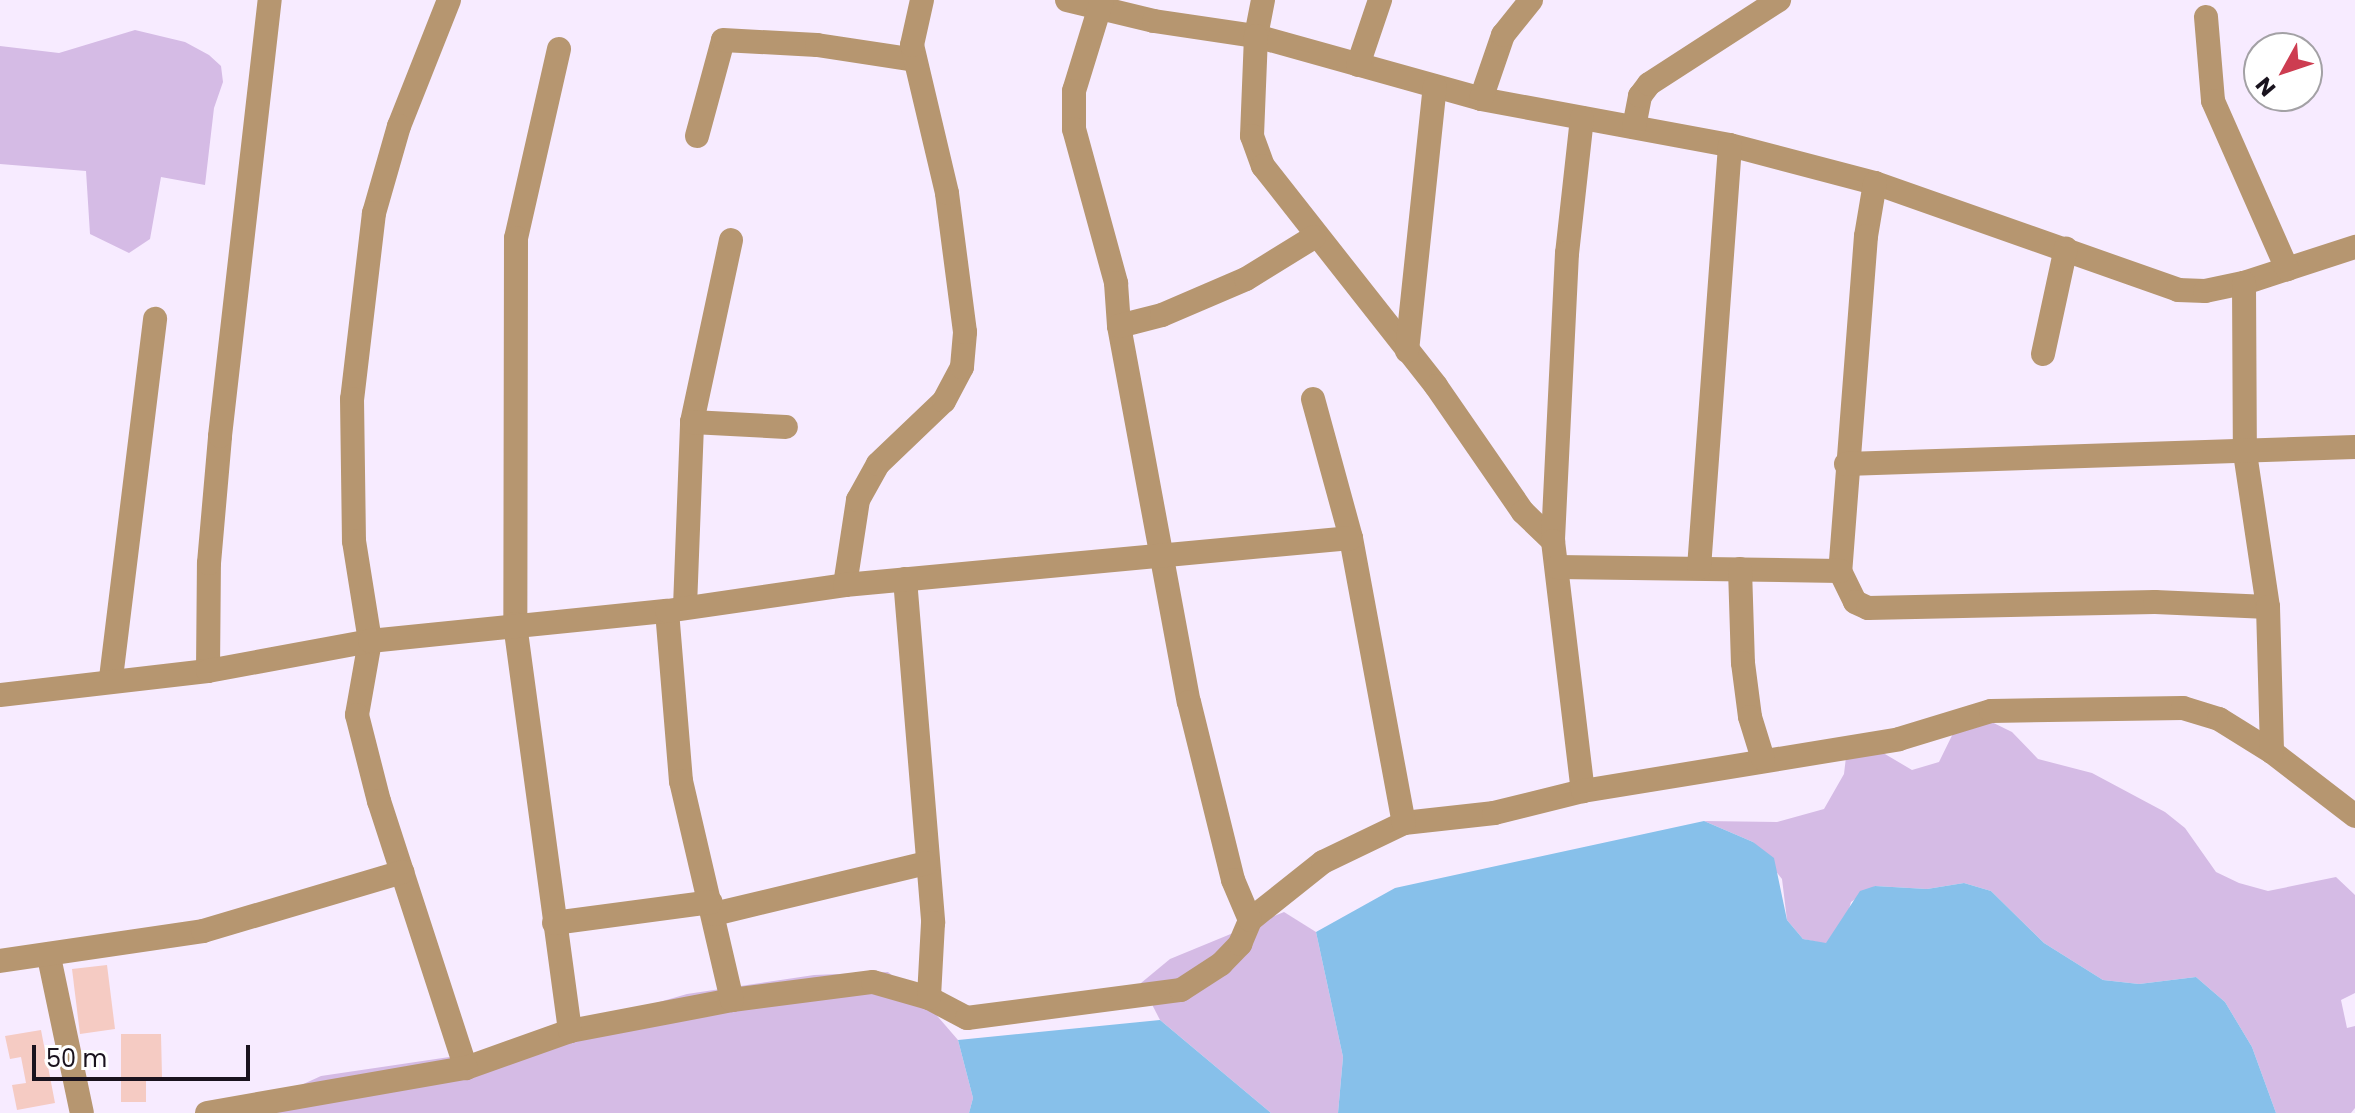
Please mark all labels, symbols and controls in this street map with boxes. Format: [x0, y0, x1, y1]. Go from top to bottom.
north arrow [2243, 32, 2323, 112]
text: N [2249, 70, 2283, 103]
scale bar [36, 1029, 254, 1079]
text: 50 m [46, 1042, 107, 1075]

